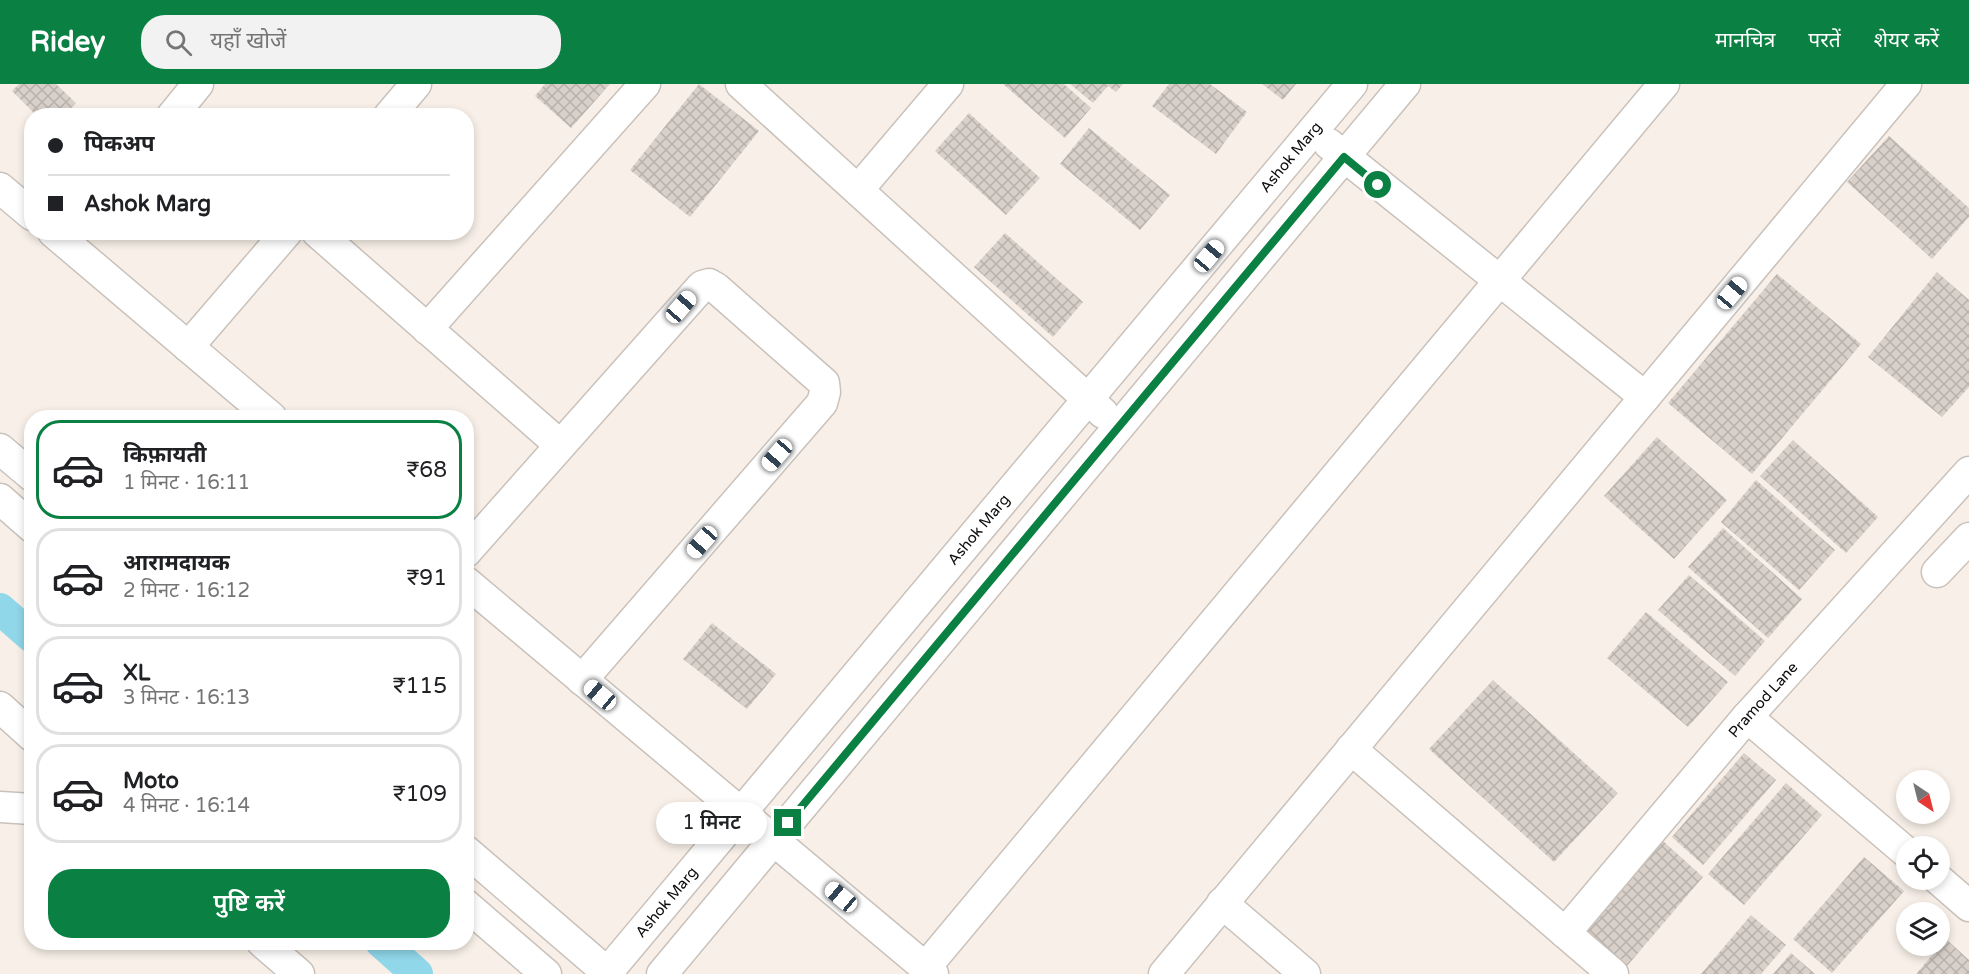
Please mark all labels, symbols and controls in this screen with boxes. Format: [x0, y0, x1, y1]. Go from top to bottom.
search box [141, 15, 561, 69]
text: Ridey [30, 25, 105, 59]
icon: search [162, 26, 195, 59]
text: यहाँ खोजें [210, 28, 286, 54]
text: मानचित्र [1715, 28, 1775, 53]
text: परतें [1808, 28, 1841, 53]
text: शेयर करें [1874, 28, 1939, 53]
street label: Ashok Marg [1256, 118, 1326, 196]
text: पिकअप [84, 131, 155, 157]
route start [1364, 171, 1391, 198]
text: Ashok Marg [84, 191, 211, 217]
car [1191, 236, 1227, 276]
car [1714, 273, 1750, 313]
car [662, 288, 700, 326]
car [758, 436, 796, 474]
text: किफ़ायती [123, 442, 207, 468]
icon: car [51, 443, 105, 497]
text: ₹68 [406, 457, 447, 483]
text: 1 मिनट · 16:11 [123, 471, 250, 495]
street label: Ashok Marg [944, 490, 1013, 569]
car [683, 523, 721, 561]
text: आरामदायक [123, 550, 230, 576]
icon: car [51, 551, 105, 605]
text: ₹91 [406, 565, 447, 591]
text: 2 मिनट · 16:12 [123, 579, 250, 603]
street label: Pramod Lane [1725, 658, 1801, 741]
icon: car [51, 659, 105, 713]
text: XL [123, 660, 150, 686]
text: ₹115 [393, 673, 447, 699]
car [580, 677, 620, 713]
text: 3 मिनट · 16:13 [123, 686, 250, 710]
icon: car [51, 767, 105, 821]
text: Moto [123, 768, 179, 794]
north arrow [1896, 770, 1950, 824]
map controls [1896, 770, 1950, 956]
text: ₹109 [393, 781, 447, 807]
text: 4 मिनट · 16:14 [123, 794, 250, 818]
callout: 1 मिनट [656, 802, 767, 844]
route end [774, 809, 801, 836]
text: 1 मिनट [682, 811, 741, 835]
button: locate [1896, 836, 1950, 890]
street label: Ashok Marg [632, 863, 701, 941]
button: पुष्टि करें [48, 869, 450, 938]
car [821, 879, 861, 915]
button: layers [1896, 902, 1950, 956]

